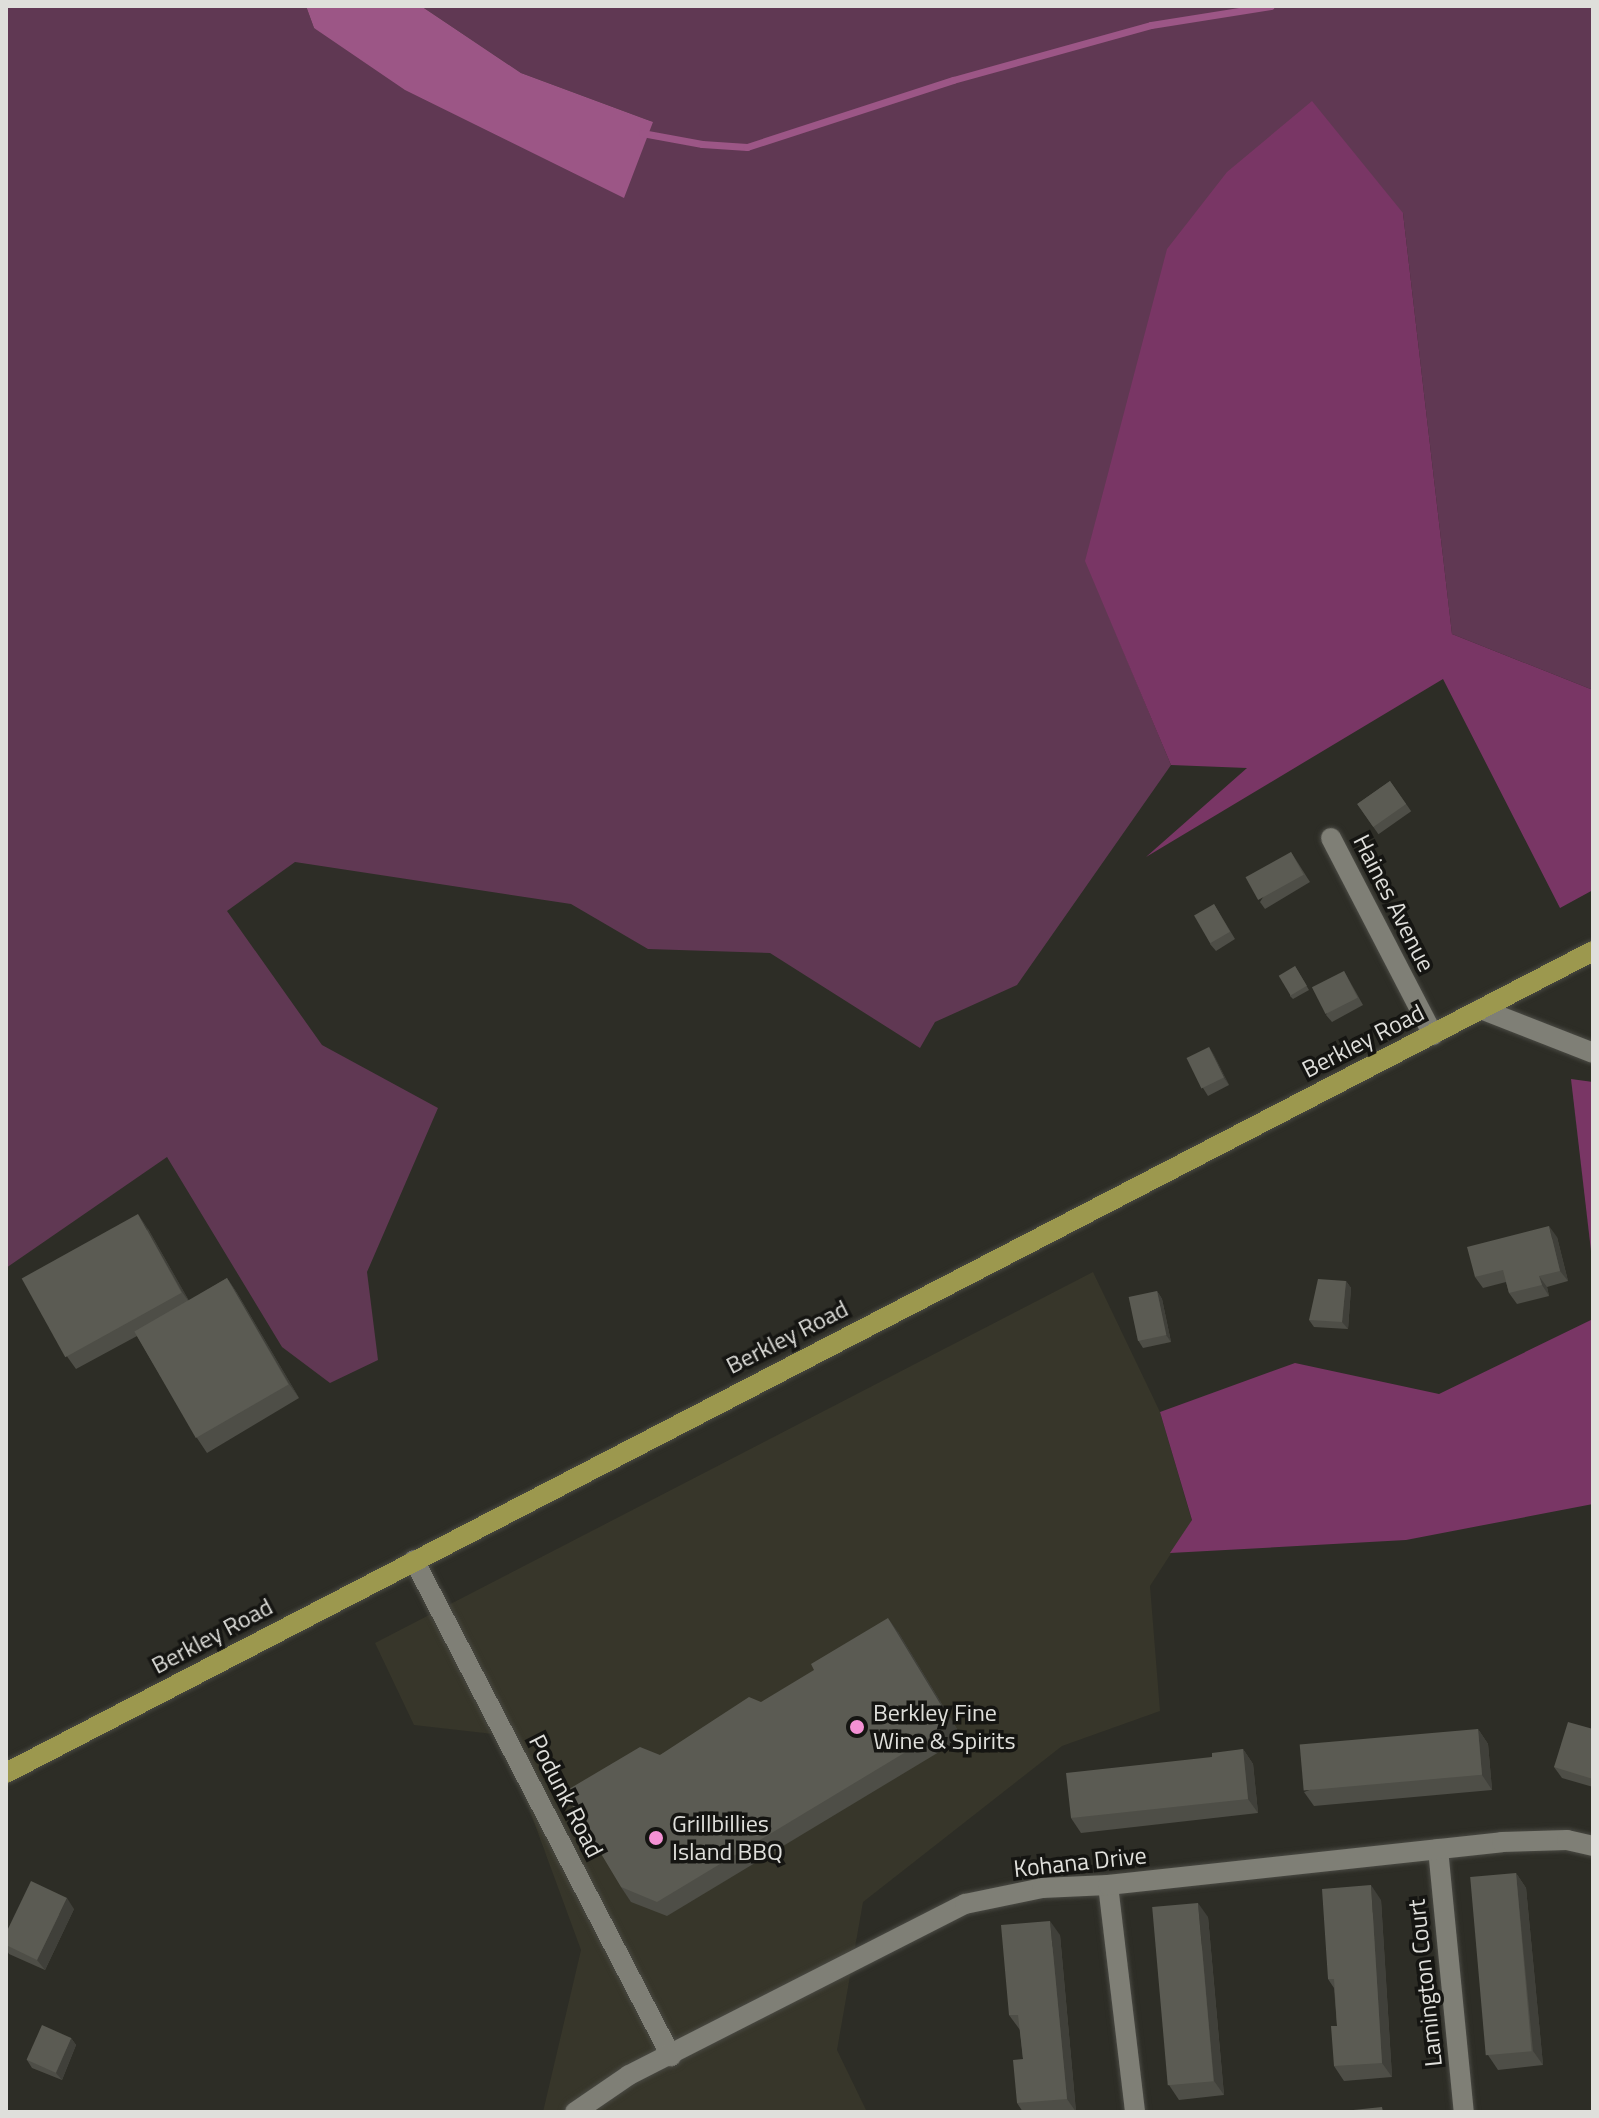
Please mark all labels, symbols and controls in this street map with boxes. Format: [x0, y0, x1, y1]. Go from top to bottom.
street label: Haines Avenue [1347, 830, 1441, 976]
street label: Berkley Road [1297, 998, 1429, 1084]
street label: Berkley Road [721, 1294, 853, 1380]
street label: Berkley Road [147, 1592, 277, 1680]
place label: Berkley Fine Wine & Spirits [873, 1699, 1016, 1755]
marker: Berkley Fine Wine & Spirits [848, 1718, 866, 1736]
street label: Podunk Road [523, 1730, 609, 1862]
place label: Grillbillies Island BBQ [672, 1810, 783, 1866]
marker: Grillbillies Island BBQ [647, 1829, 665, 1847]
street label: Kohana Drive [1012, 1841, 1148, 1883]
street label: Lamington Court [1402, 1898, 1448, 2068]

